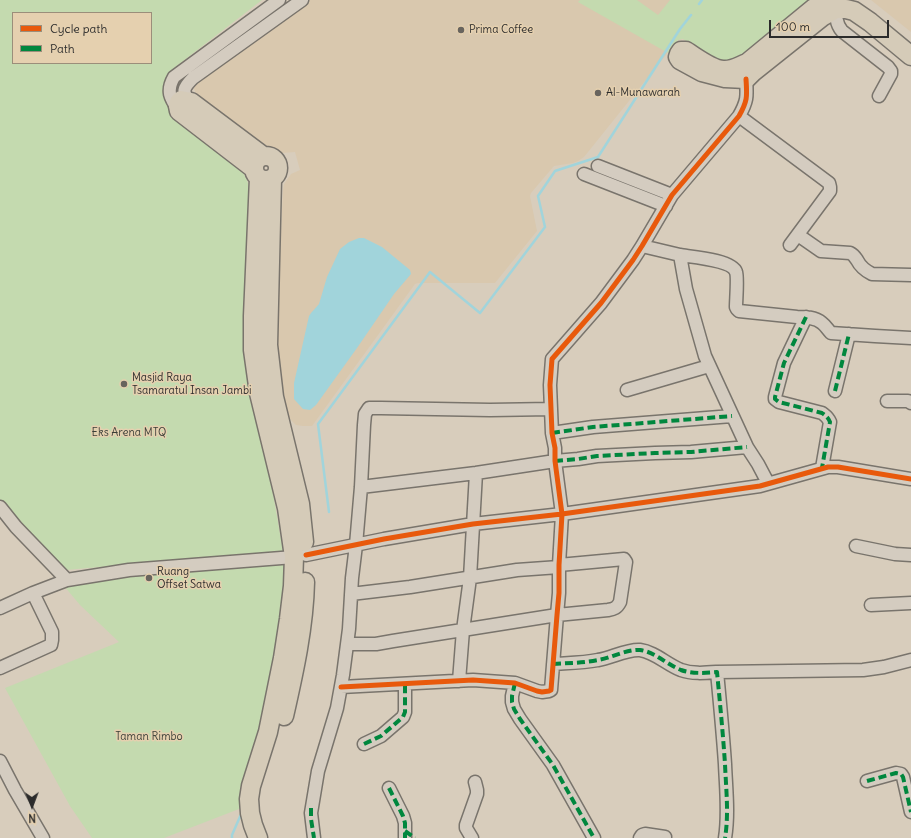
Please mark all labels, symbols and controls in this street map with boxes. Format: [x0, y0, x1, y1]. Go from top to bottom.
legend [12, 12, 152, 64]
scale bar [771, 12, 891, 38]
text: 100 m [776, 19, 810, 34]
text: Cycle path [50, 21, 107, 36]
place label: Prima Coffee [469, 23, 533, 37]
marker: Prima Coffee [456, 25, 466, 35]
text: Path [50, 41, 75, 56]
place label: Al-Munawarah [606, 86, 680, 100]
marker: Al-Munawarah [593, 88, 603, 98]
place label: Masjid Raya Tsamaratul Insan Jambi [132, 371, 251, 397]
marker: Masjid Raya Tsamaratul Insan Jambi [119, 379, 129, 389]
park label: Eks Arena MTQ [92, 426, 166, 440]
place label: Ruang Offset Satwa [157, 565, 221, 591]
marker: Ruang Offset Satwa [144, 573, 154, 583]
park label: Taman Rimbo [115, 730, 183, 744]
north arrow [12, 786, 52, 826]
text: N [28, 811, 36, 825]

